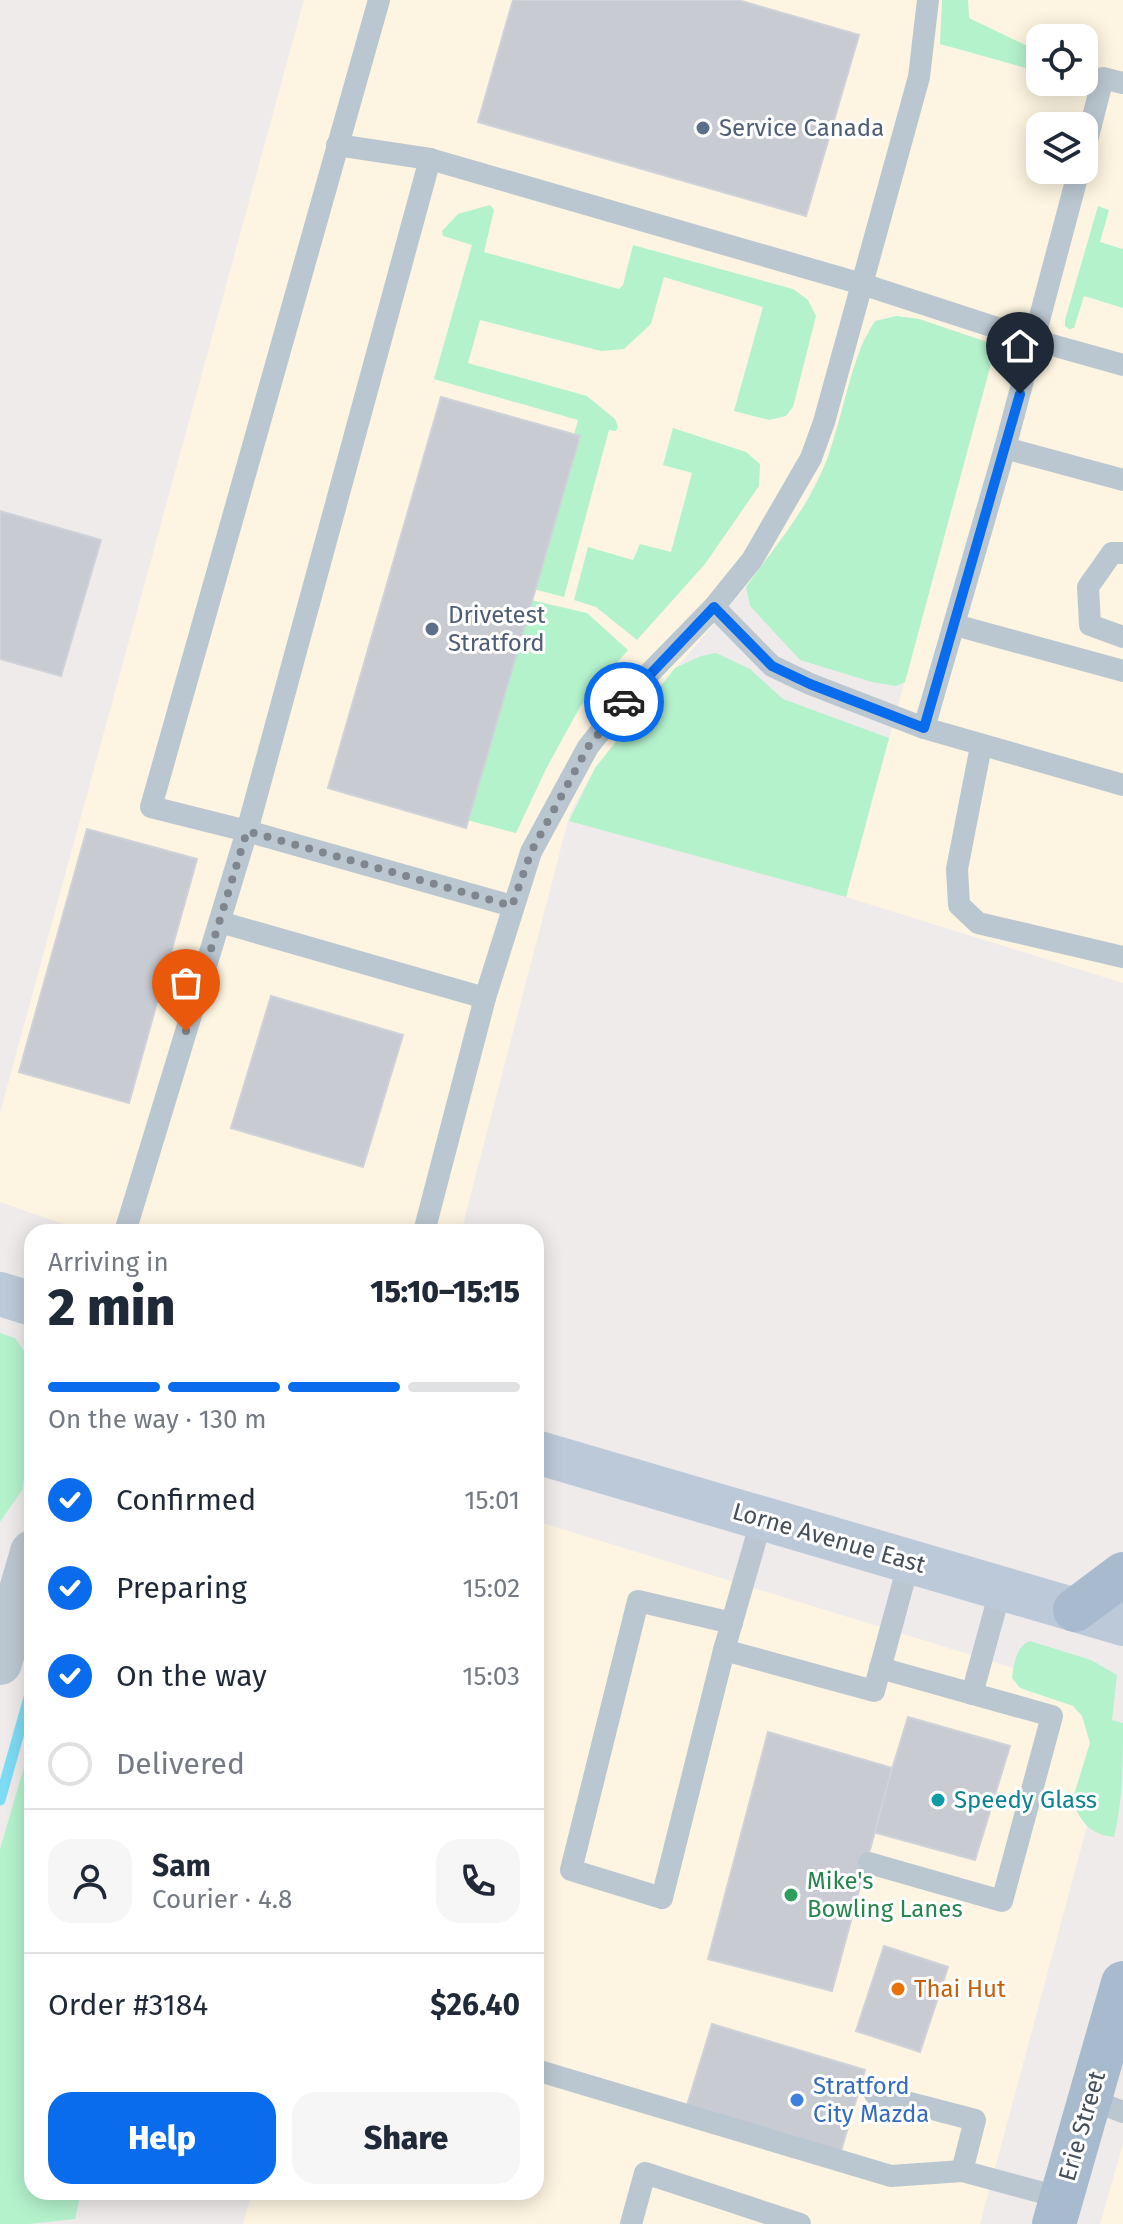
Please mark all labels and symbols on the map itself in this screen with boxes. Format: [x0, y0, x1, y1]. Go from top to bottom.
place label: Service Canada [719, 114, 884, 142]
marker: Service Canada [694, 119, 712, 137]
pin [986, 312, 1054, 394]
place label: Drivetest Stratford [448, 601, 546, 657]
marker: Drivetest Stratford [423, 620, 441, 638]
courier [584, 662, 664, 742]
pin [152, 949, 220, 1031]
street label: Lorne Avenue East [729, 1497, 929, 1579]
place label: Speedy Glass [954, 1786, 1097, 1814]
marker: Speedy Glass [929, 1791, 947, 1809]
place label: Mike's Bowling Lanes [807, 1867, 963, 1923]
marker: Mike's Bowling Lanes [782, 1886, 800, 1904]
place label: Thai Hut [914, 1975, 1006, 2003]
marker: Thai Hut [889, 1980, 907, 1998]
street label: Erie Street [1053, 2067, 1111, 2184]
place label: Stratford City Mazda [813, 2072, 929, 2128]
marker: Stratford City Mazda [788, 2091, 806, 2109]

